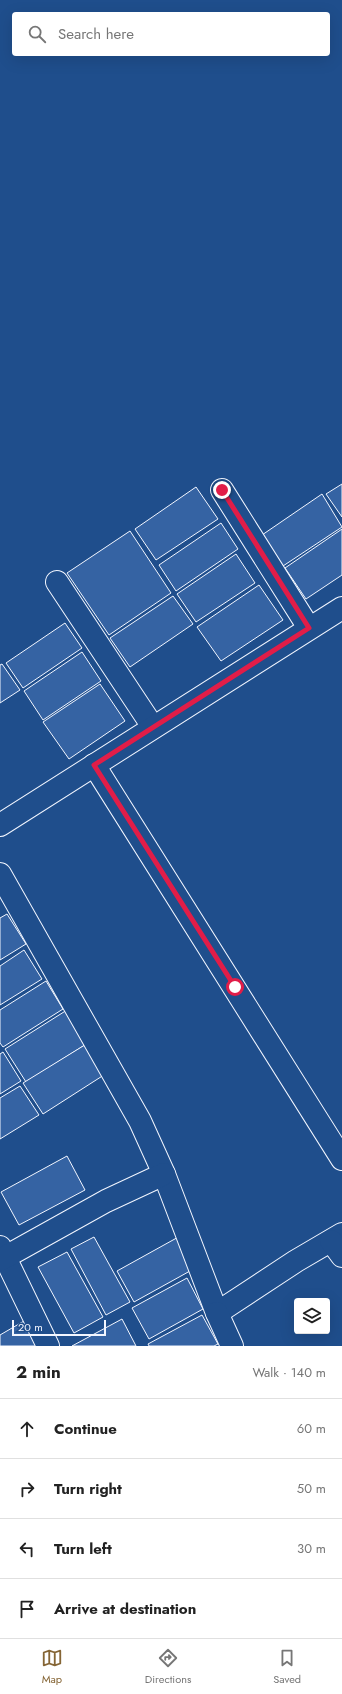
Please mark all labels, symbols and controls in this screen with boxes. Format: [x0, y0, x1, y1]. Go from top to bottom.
search box [12, 12, 330, 56]
icon: search [26, 23, 48, 45]
text: Search here [58, 23, 134, 45]
route end [213, 481, 231, 499]
route start [226, 978, 244, 996]
map controls [294, 1298, 330, 1334]
button: layers [294, 1298, 330, 1334]
scale bar [12, 1318, 106, 1337]
text: 20 m [18, 1319, 43, 1335]
text: 2 min [16, 1360, 61, 1384]
text: Walk · 140 m [252, 1363, 326, 1382]
icon: ahead [16, 1418, 38, 1440]
text: Continue [54, 1418, 117, 1440]
text: 60 m [297, 1419, 326, 1438]
icon: right [16, 1478, 38, 1500]
text: Turn right [54, 1478, 122, 1500]
text: 50 m [297, 1479, 326, 1498]
icon: left [16, 1538, 38, 1560]
text: Turn left [54, 1538, 112, 1560]
text: 30 m [297, 1539, 326, 1558]
icon: arrive [16, 1598, 38, 1620]
text: Arrive at destination [54, 1598, 196, 1620]
tab: Map [41, 1647, 63, 1687]
tab: Directions [145, 1647, 191, 1687]
tab: Saved [273, 1647, 301, 1687]

